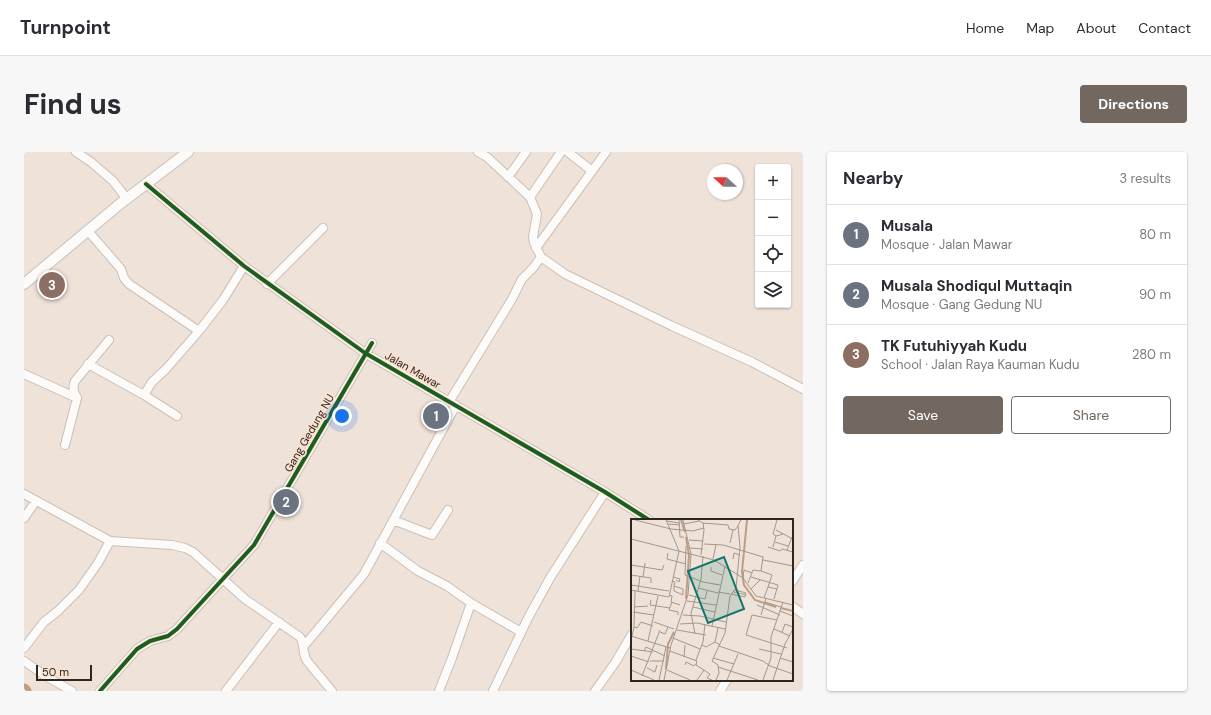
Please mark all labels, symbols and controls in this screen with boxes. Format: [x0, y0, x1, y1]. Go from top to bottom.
text: Turnpoint [20, 15, 111, 40]
text: Home [966, 19, 1004, 37]
text: Map [1026, 19, 1054, 37]
text: About [1076, 19, 1116, 37]
text: Contact [1138, 19, 1191, 37]
button: Directions [1080, 85, 1187, 123]
text: Find us [24, 86, 122, 123]
north arrow [707, 164, 743, 200]
map controls [755, 164, 791, 308]
button: + [755, 164, 791, 200]
text: Nearby [843, 167, 903, 189]
text: 3 results [1119, 170, 1171, 187]
button: − [755, 200, 791, 236]
text: Musala [881, 216, 933, 236]
text: 1 [854, 226, 858, 243]
text: 80 m [1139, 226, 1171, 243]
button: locate [755, 236, 791, 272]
text: Mosque · Jalan Mawar [881, 236, 1013, 253]
pin: 3 [39, 270, 65, 300]
button: layers [755, 272, 791, 308]
text: Musala Shodiqul Muttaqin [881, 276, 1072, 296]
text: 2 [852, 286, 860, 303]
text: 90 m [1139, 286, 1171, 303]
text: Mosque · Gang Gedung NU [881, 296, 1042, 313]
text: TK Futuhiyyah Kudu [881, 336, 1027, 356]
text: 3 [852, 346, 860, 363]
text: 280 m [1132, 346, 1171, 363]
street label: Jalan Mawar [382, 348, 444, 392]
text: School · Jalan Raya Kauman Kudu [881, 356, 1079, 373]
street label: Gang Gedung NU [281, 392, 337, 474]
button: Save [843, 396, 1003, 434]
button: Share [1011, 396, 1171, 434]
pin: 1 [423, 401, 449, 431]
your location [332, 406, 352, 426]
pin: 2 [273, 487, 299, 517]
inset map [631, 519, 793, 681]
scale bar [36, 663, 92, 682]
text: 50 m [42, 665, 69, 679]

